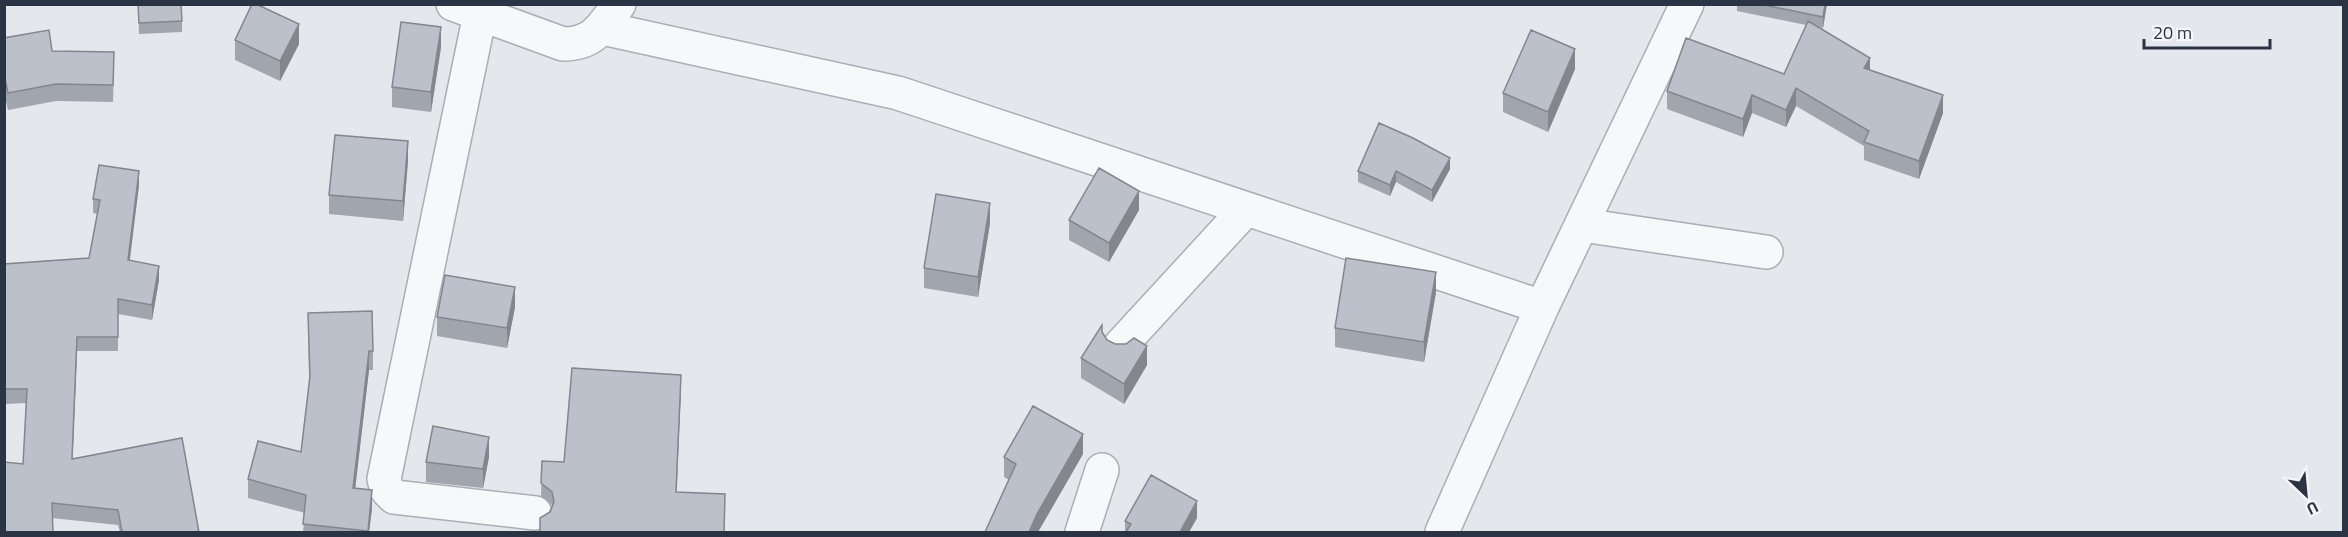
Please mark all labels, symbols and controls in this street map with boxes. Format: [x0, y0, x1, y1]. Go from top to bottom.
scale bar [2144, 12, 2270, 50]
text: 20 m [2153, 19, 2192, 46]
north arrow [2276, 465, 2336, 525]
text: U [2303, 495, 2323, 522]

